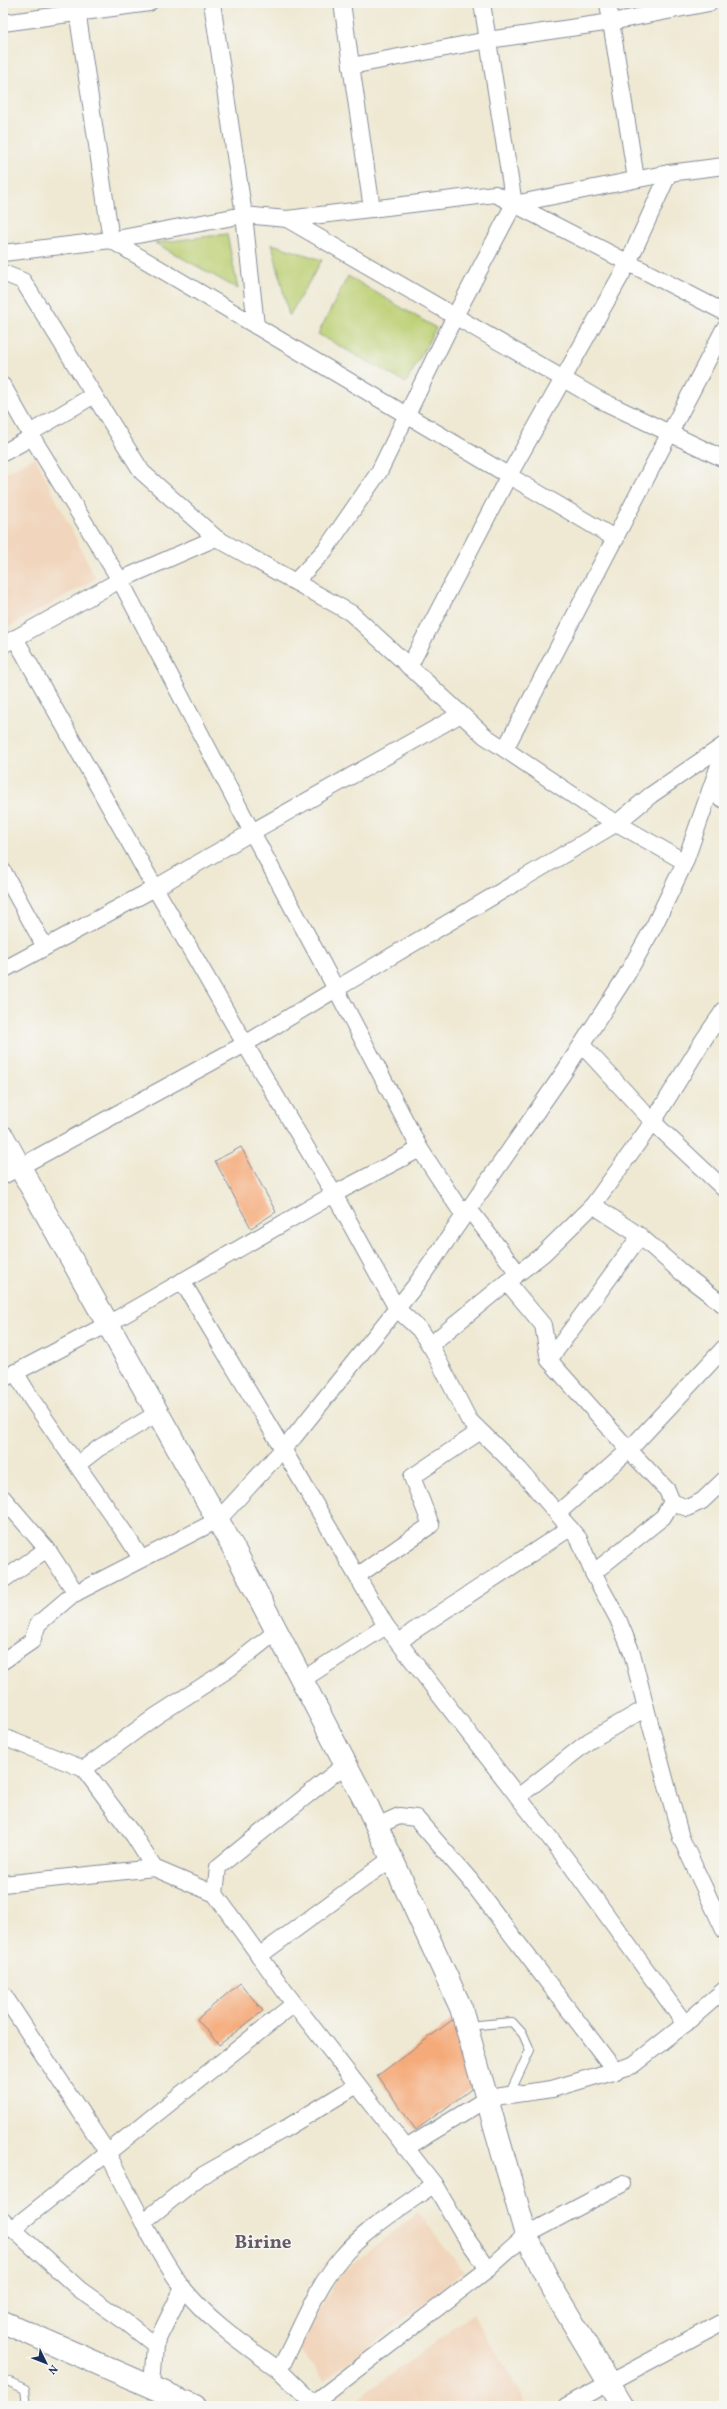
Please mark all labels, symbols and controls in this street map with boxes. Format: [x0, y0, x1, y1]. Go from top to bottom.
district label: Birine [234, 2230, 292, 2256]
north arrow [26, 2343, 66, 2383]
text: N [44, 2361, 60, 2377]

